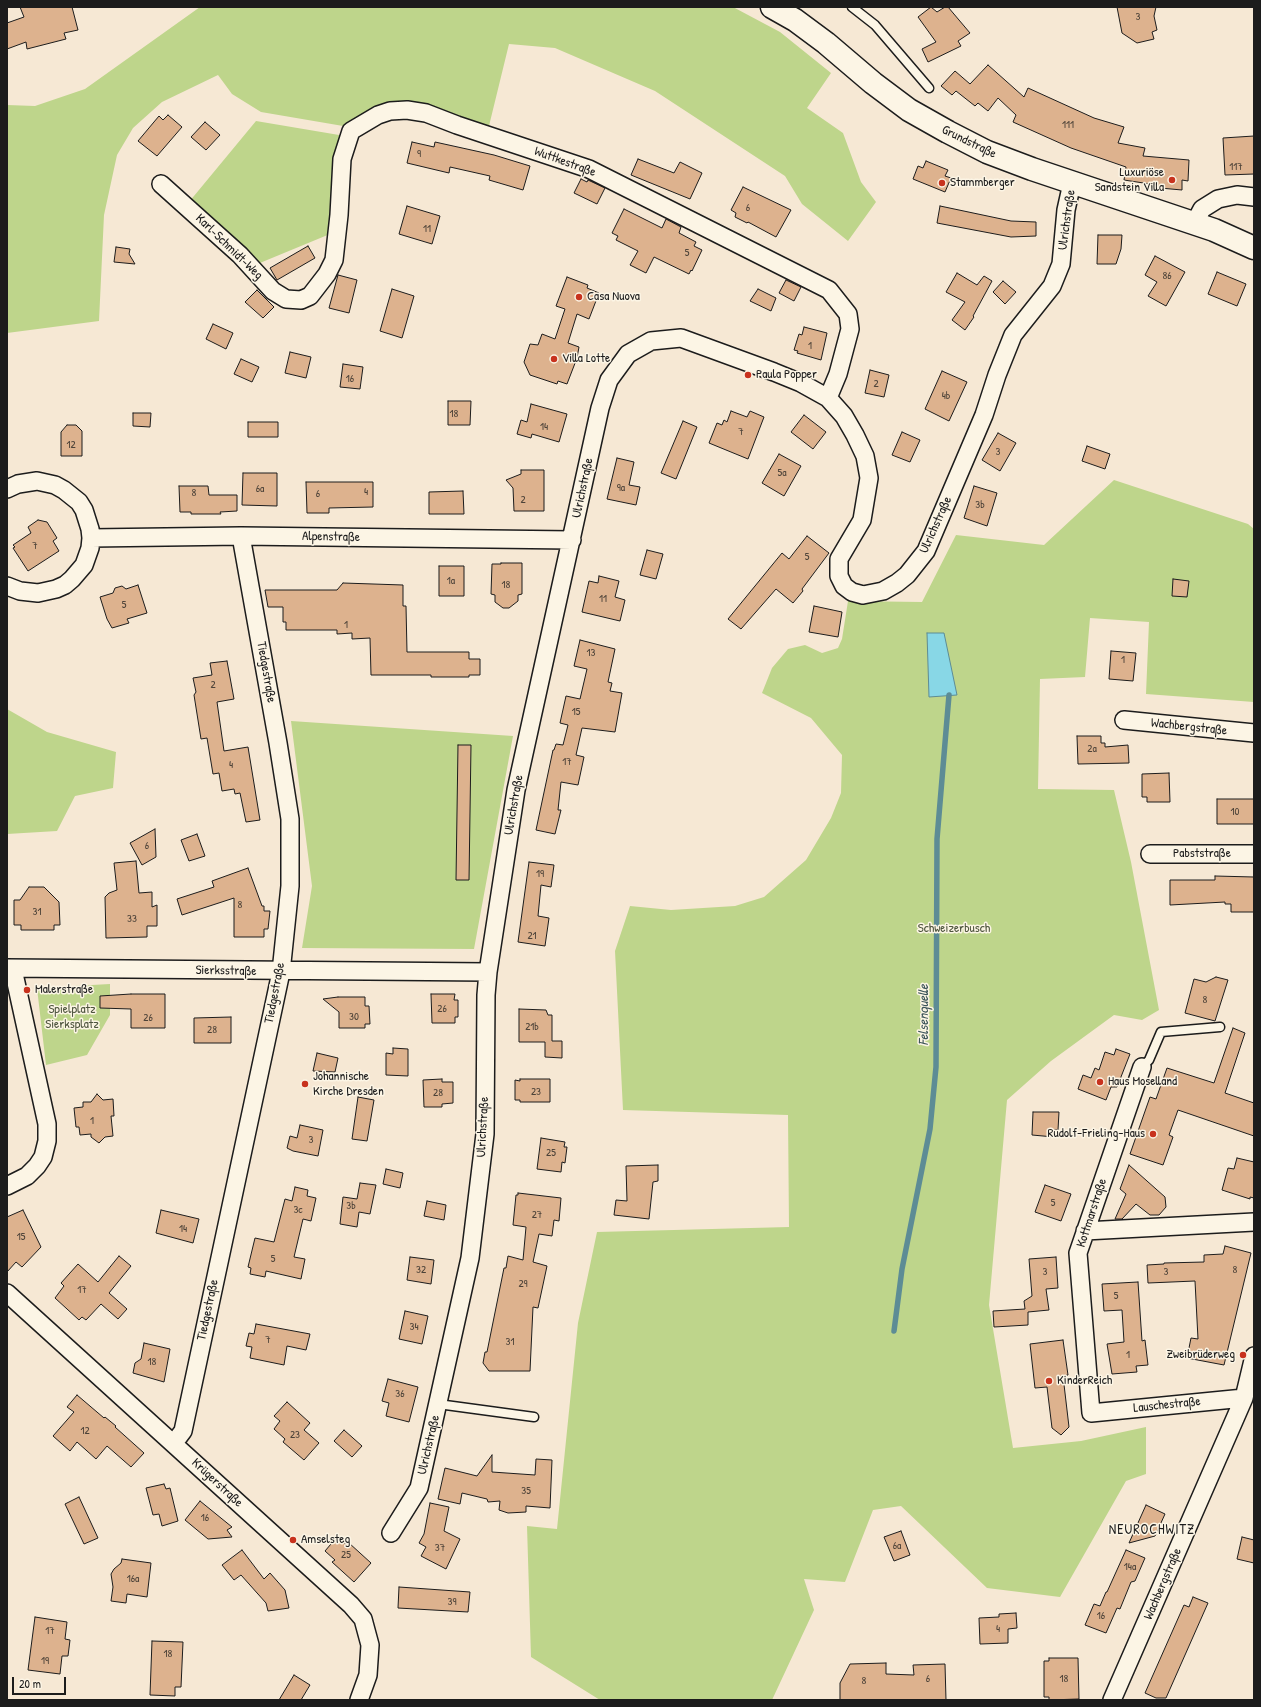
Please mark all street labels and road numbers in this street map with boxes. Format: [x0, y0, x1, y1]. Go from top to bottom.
street label: Grundstraße [939, 122, 999, 162]
street label: Wuttkestraße [532, 144, 598, 180]
street label: Ulrichstraße [1055, 189, 1079, 251]
street label: Karl-Schmidt-Weg [192, 211, 266, 283]
street label: Ulrichstraße [569, 457, 597, 519]
street label: Ulrichstraße [917, 494, 955, 556]
street label: Alpenstraße [302, 529, 360, 545]
street label: Tiedgestraße [253, 640, 279, 704]
street label: Wachbergstraße [1150, 715, 1228, 739]
street label: Ulrichstraße [501, 774, 527, 836]
street label: Pabststraße [1173, 846, 1231, 862]
street label: Tiedgestraße [261, 961, 289, 1025]
street label: Sierksstraße [195, 963, 257, 979]
street label: Ulrichstraße [474, 1096, 492, 1158]
street label: Kottmarstraße [1074, 1177, 1110, 1249]
street label: Tiedgestraße [194, 1278, 222, 1342]
street label: Lauschestraße [1133, 1394, 1201, 1416]
street label: Ulrichstraße [415, 1414, 443, 1476]
street label: Krügerstraße [188, 1455, 246, 1511]
street label: Wachbergstraße [1141, 1546, 1185, 1622]

